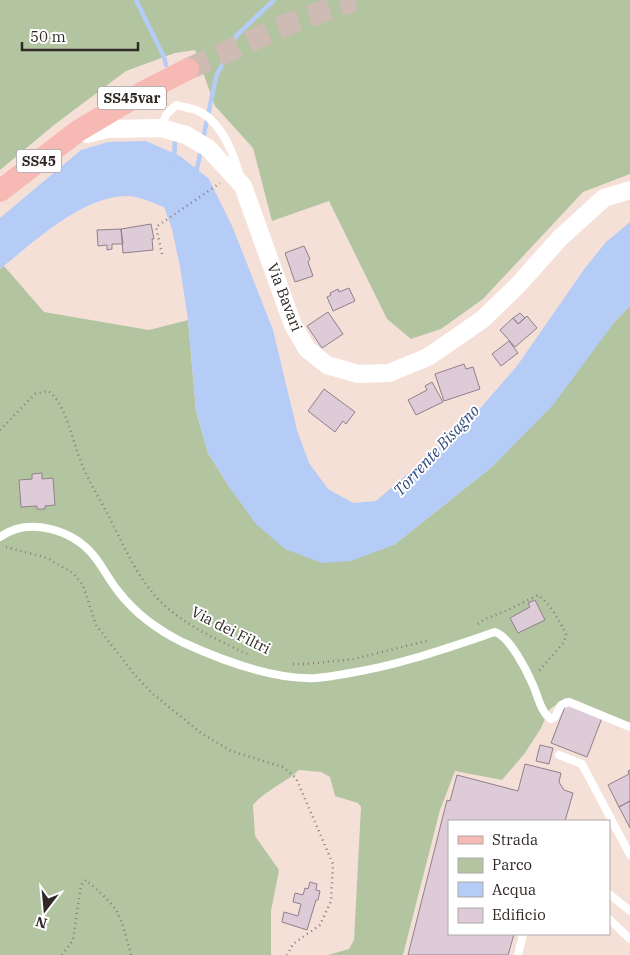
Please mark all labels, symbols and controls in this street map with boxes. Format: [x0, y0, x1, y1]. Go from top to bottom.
scale bar [22, 20, 139, 52]
text: 50 m [30, 27, 66, 46]
road number: SS45var [98, 86, 166, 110]
road number: SS45 [16, 150, 62, 172]
street label: Via Bavari [263, 260, 307, 334]
water label: Torrente Bisagno [389, 400, 483, 500]
street label: Via dei Filtri [188, 602, 274, 658]
legend [448, 820, 610, 935]
text: Strada [492, 830, 538, 849]
text: Parco [492, 855, 532, 874]
text: Acqua [492, 880, 536, 899]
north arrow [20, 885, 70, 935]
text: Edificio [492, 905, 546, 924]
text: N [34, 912, 49, 933]

